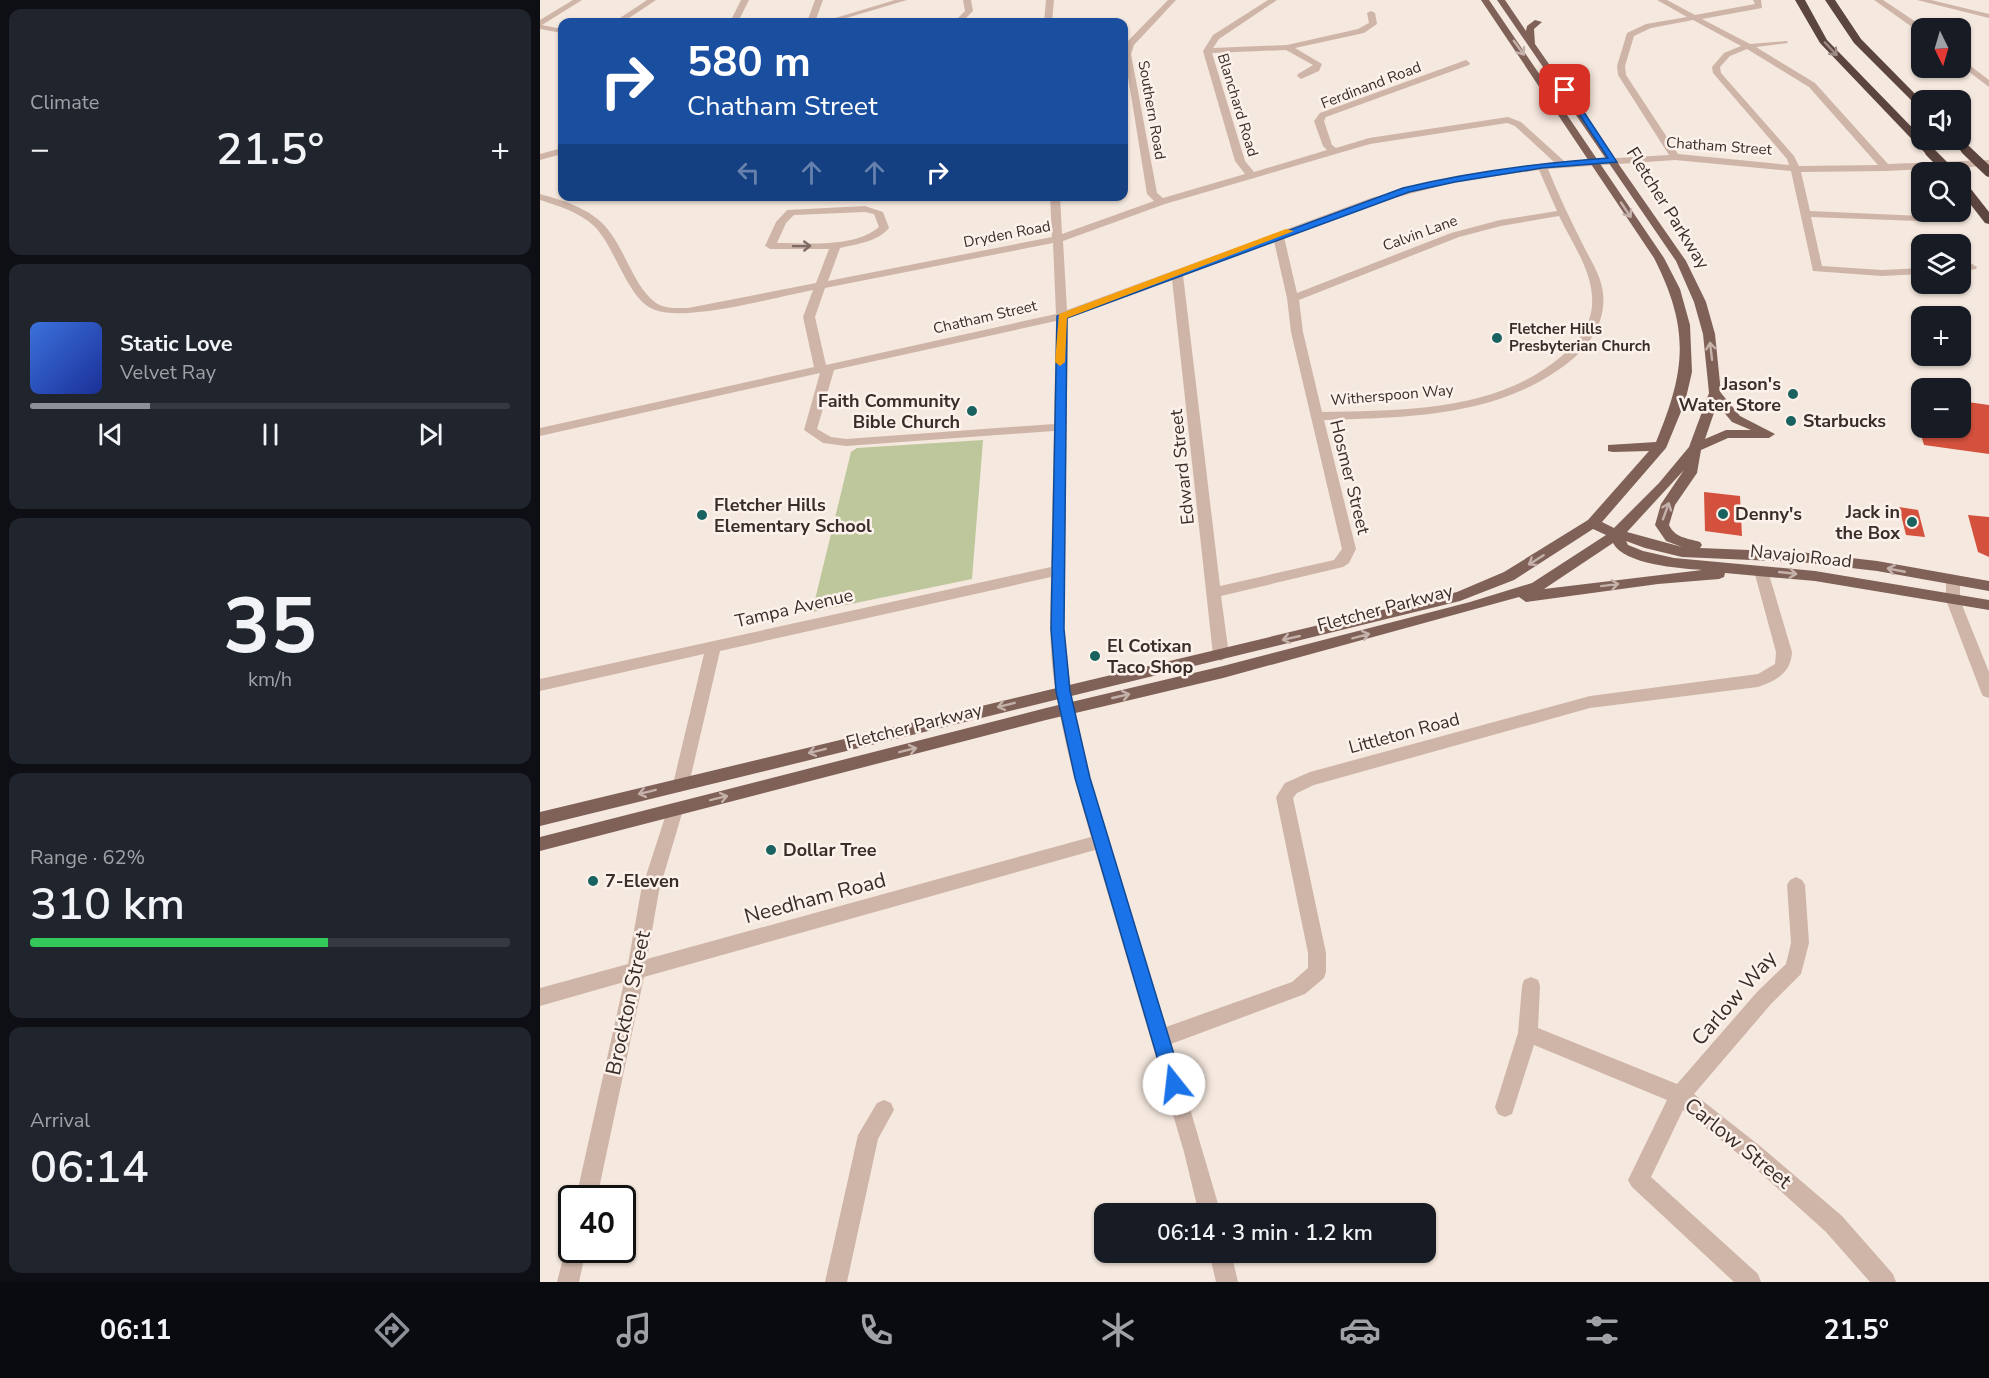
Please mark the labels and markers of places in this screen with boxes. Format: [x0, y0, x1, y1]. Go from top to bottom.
pin [1539, 64, 1590, 115]
place label: Fletcher Hills Presbyterian Church [1509, 319, 1651, 356]
marker: Fletcher Hills Presbyterian Church [1490, 331, 1504, 345]
place label: Jason's Water Store [1679, 372, 1781, 417]
marker: Jason's Water Store [1786, 387, 1800, 401]
place label: Faith Community Bible Church [818, 389, 961, 434]
marker: Faith Community Bible Church [965, 404, 979, 418]
place label: Starbucks [1803, 409, 1886, 433]
marker: Starbucks [1784, 414, 1798, 428]
place label: Fletcher Hills Elementary School [714, 493, 872, 538]
place label: Jack in the Box [1836, 500, 1900, 545]
place label: Denny's [1735, 502, 1802, 526]
marker: Denny's [1716, 507, 1730, 521]
marker: Fletcher Hills Elementary School [695, 508, 709, 522]
marker: Jack in the Box [1905, 515, 1919, 529]
place label: El Cotixan Taco Shop [1107, 634, 1193, 679]
marker: El Cotixan Taco Shop [1088, 649, 1102, 663]
place label: Dollar Tree [783, 838, 877, 862]
marker: Dollar Tree [764, 843, 778, 857]
place label: 7-Eleven [605, 869, 679, 893]
marker: 7-Eleven [586, 874, 600, 888]

